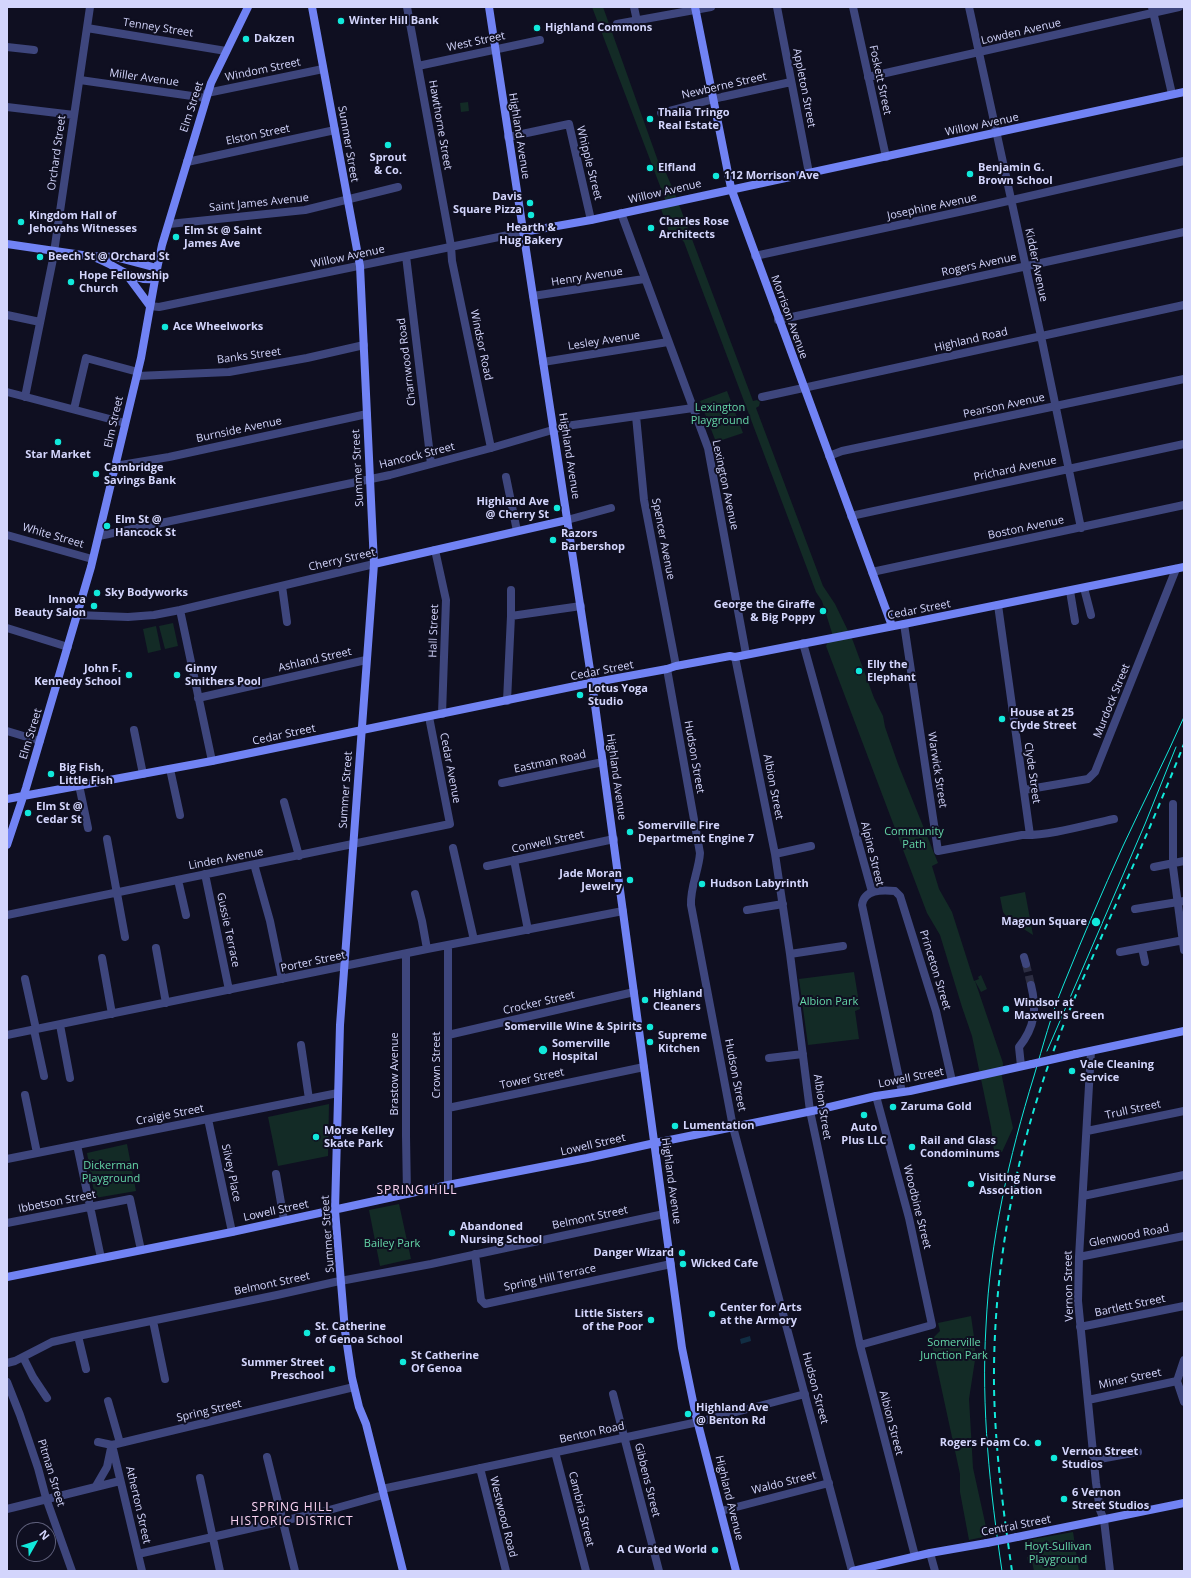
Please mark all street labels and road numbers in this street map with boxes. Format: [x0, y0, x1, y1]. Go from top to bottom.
street label: Tenney Street [122, 16, 194, 40]
street label: Lowden Avenue [980, 16, 1062, 48]
street label: West Street [446, 29, 506, 55]
street label: Foskett Street [866, 44, 894, 116]
street label: Appleton Street [790, 47, 818, 129]
street label: Windom Street [224, 56, 302, 84]
street label: Miller Avenue [108, 67, 180, 89]
street label: Newberne Street [680, 70, 768, 102]
street label: Hawthorne Street [426, 79, 454, 171]
street label: Elm Street [178, 80, 206, 134]
street label: Highland Avenue [506, 92, 532, 180]
street label: Summer Street [335, 105, 361, 183]
street label: Willow Avenue [944, 111, 1020, 139]
street label: Orchard Street [45, 114, 69, 192]
street label: Elston Street [225, 122, 291, 148]
street label: Whipple Street [573, 125, 605, 201]
street label: Willow Avenue [627, 177, 703, 207]
street label: Saint James Avenue [208, 191, 310, 215]
street label: Josephine Avenue [886, 191, 978, 223]
street label: Kidder Avenue [1022, 227, 1050, 303]
street label: Willow Avenue [310, 243, 386, 271]
street label: Rogers Avenue [940, 251, 1018, 279]
street label: Henry Avenue [550, 265, 624, 289]
street label: Morrison Avenue [768, 273, 810, 361]
street label: Windsor Road [467, 308, 495, 382]
street label: Charnwood Road [395, 317, 419, 407]
street label: Highland Road [933, 325, 1009, 355]
street label: Lesley Avenue [567, 329, 641, 353]
street label: Banks Street [216, 345, 282, 367]
street label: Pearson Avenue [962, 391, 1046, 421]
street label: Elm Street [102, 395, 126, 449]
street label: Highland Avenue [556, 412, 582, 500]
street label: Burnside Avenue [195, 414, 283, 446]
street label: Summer Street [349, 429, 367, 507]
street label: Lexington Avenue [709, 439, 741, 531]
street label: Hancock Street [378, 440, 456, 472]
street label: Prichard Avenue [972, 454, 1058, 484]
street label: Spencer Avenue [649, 497, 677, 581]
street label: Boston Avenue [987, 513, 1065, 543]
street label: White Street [21, 521, 85, 551]
street label: Cherry Street [307, 546, 377, 574]
street label: Cedar Street [886, 597, 952, 623]
street label: Hall Street [426, 604, 442, 658]
street label: Ashland Street [277, 645, 353, 675]
street label: Cedar Street [569, 658, 635, 684]
street label: Murdock Street [1091, 662, 1133, 740]
street label: Elm Street [17, 707, 45, 761]
street label: Hudson Street [681, 720, 707, 794]
street label: Cedar Street [251, 722, 317, 748]
street label: Warwick Street [924, 731, 950, 809]
street label: Cedar Avenue [437, 732, 463, 804]
street label: Highland Avenue [603, 733, 629, 821]
street label: Clyde Street [1021, 742, 1043, 804]
street label: Eastman Road [513, 748, 587, 776]
street label: Summer Street [337, 751, 355, 829]
street label: Albion Street [760, 753, 786, 821]
street label: Alpine Street [858, 821, 886, 887]
street label: Conwell Street [510, 828, 586, 856]
street label: Linden Avenue [187, 845, 265, 873]
street label: Gussie Terrace [214, 892, 242, 968]
street label: Princeton Street [917, 928, 953, 1012]
street label: Porter Street [279, 949, 347, 975]
street label: Crocker Street [502, 988, 576, 1018]
street label: Brastow Avenue [388, 1032, 402, 1116]
street label: Crown Street [430, 1032, 444, 1098]
street label: Hudson Street [721, 1038, 749, 1112]
street label: Lowell Street [877, 1065, 945, 1091]
street label: Tower Street [499, 1066, 565, 1092]
street label: Albion Street [810, 1073, 834, 1141]
street label: Trull Street [1104, 1098, 1162, 1122]
street label: Craigie Street [135, 1102, 205, 1128]
street label: Lowell Street [559, 1131, 627, 1159]
street label: Highland Avenue [658, 1137, 684, 1225]
street label: Silvey Place [218, 1143, 244, 1203]
street label: Woodbine Street [900, 1164, 934, 1250]
street label: Ibbetson Street [17, 1188, 97, 1216]
street label: Summer Street [319, 1195, 337, 1273]
street label: Lowell Street [242, 1198, 310, 1224]
street label: Belmont Street [551, 1204, 629, 1232]
street label: Glenwood Road [1088, 1222, 1170, 1250]
street label: Vernon Street [1062, 1250, 1076, 1322]
street label: Spring Hill Terrace [503, 1262, 597, 1294]
street label: Belmont Street [233, 1270, 311, 1298]
street label: Bartlett Street [1093, 1292, 1167, 1320]
street label: Hudson Street [799, 1351, 831, 1425]
street label: Miner Street [1097, 1366, 1163, 1392]
street label: Albion Street [876, 1389, 906, 1457]
street label: Spring Street [175, 1397, 243, 1425]
street label: Benton Road [558, 1420, 626, 1446]
street label: Pitman Street [34, 1438, 68, 1508]
street label: Gibbens Street [631, 1442, 663, 1518]
street label: Highland Avenue [712, 1454, 746, 1542]
street label: Atherton Street [123, 1465, 153, 1545]
street label: Waldo Street [750, 1469, 818, 1497]
street label: Cambria Street [565, 1470, 597, 1548]
street label: Westwood Road [487, 1475, 519, 1559]
street label: Central Street [980, 1513, 1052, 1539]

